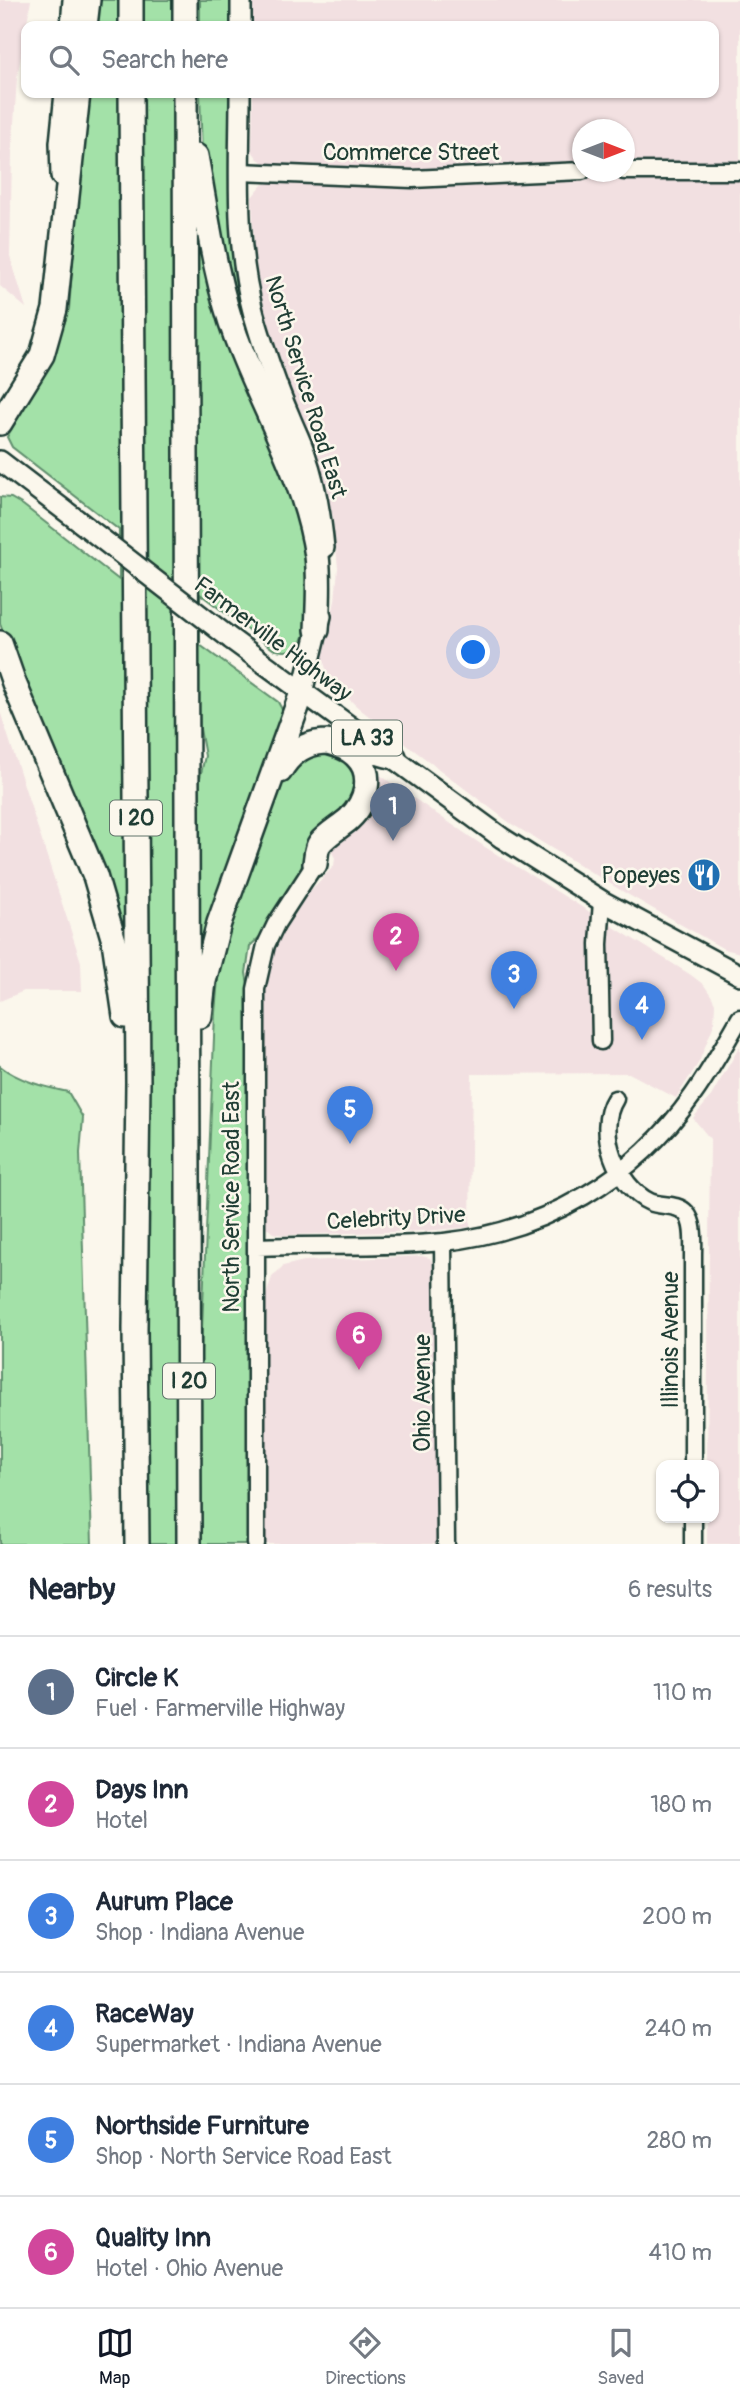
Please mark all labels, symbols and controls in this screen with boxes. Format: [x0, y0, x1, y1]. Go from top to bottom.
search box [21, 21, 719, 98]
icon: search [45, 41, 83, 79]
text: Search here [101, 44, 228, 76]
north arrow [572, 119, 635, 182]
street label: Commerce Street [323, 138, 500, 167]
street label: North Service Road East [258, 272, 354, 503]
street label: Farmerville Highway [188, 570, 358, 708]
your location [456, 635, 490, 669]
road number: LA 33 [332, 720, 402, 756]
pin: 1 [370, 783, 416, 841]
road number: I 20 [110, 800, 162, 836]
restaurant icon: Popeyes [685, 856, 723, 894]
place label: Popeyes [601, 861, 680, 890]
pin: 2 [373, 913, 419, 971]
pin: 3 [491, 951, 537, 1009]
pin: 4 [619, 982, 665, 1040]
street label: North Service Road East [217, 1081, 246, 1313]
pin: 5 [327, 1086, 373, 1144]
street label: Celebrity Drive [326, 1200, 467, 1236]
street label: Illinois Avenue [656, 1271, 685, 1409]
pin: 6 [336, 1312, 382, 1370]
street label: Ohio Avenue [408, 1333, 437, 1452]
road number: I 20 [163, 1364, 215, 1398]
map controls [656, 1460, 719, 1523]
button: locate [656, 1460, 719, 1523]
text: Nearby [28, 1571, 115, 1608]
text: 6 results [628, 1575, 712, 1604]
text: Circle K [95, 1662, 179, 1694]
text: 1 [47, 1678, 56, 1707]
text: 110 m [653, 1678, 712, 1707]
text: Fuel · Farmerville Highway [95, 1694, 345, 1723]
text: Days Inn [95, 1774, 189, 1806]
text: 2 [45, 1790, 57, 1819]
text: 180 m [650, 1790, 712, 1819]
text: Hotel [95, 1806, 148, 1835]
text: Aurum Place [95, 1886, 233, 1918]
text: 3 [45, 1902, 57, 1931]
text: 200 m [642, 1902, 712, 1931]
text: Shop · Indiana Avenue [95, 1918, 304, 1947]
text: RaceWay [95, 1998, 194, 2030]
text: 4 [44, 2014, 58, 2043]
text: 240 m [645, 2014, 712, 2043]
text: Supermarket · Indiana Avenue [95, 2030, 382, 2059]
text: Northside Furniture [95, 2110, 309, 2142]
text: 5 [45, 2126, 57, 2155]
text: 280 m [646, 2126, 712, 2155]
text: Shop · North Service Road East [95, 2142, 391, 2171]
text: Quality Inn [95, 2222, 211, 2254]
text: 6 [44, 2238, 58, 2267]
text: 410 m [649, 2238, 712, 2267]
text: Hotel · Ohio Avenue [95, 2254, 283, 2283]
tab: Map [96, 2324, 134, 2390]
tab: Directions [325, 2324, 406, 2390]
tab: Saved [597, 2324, 644, 2390]

